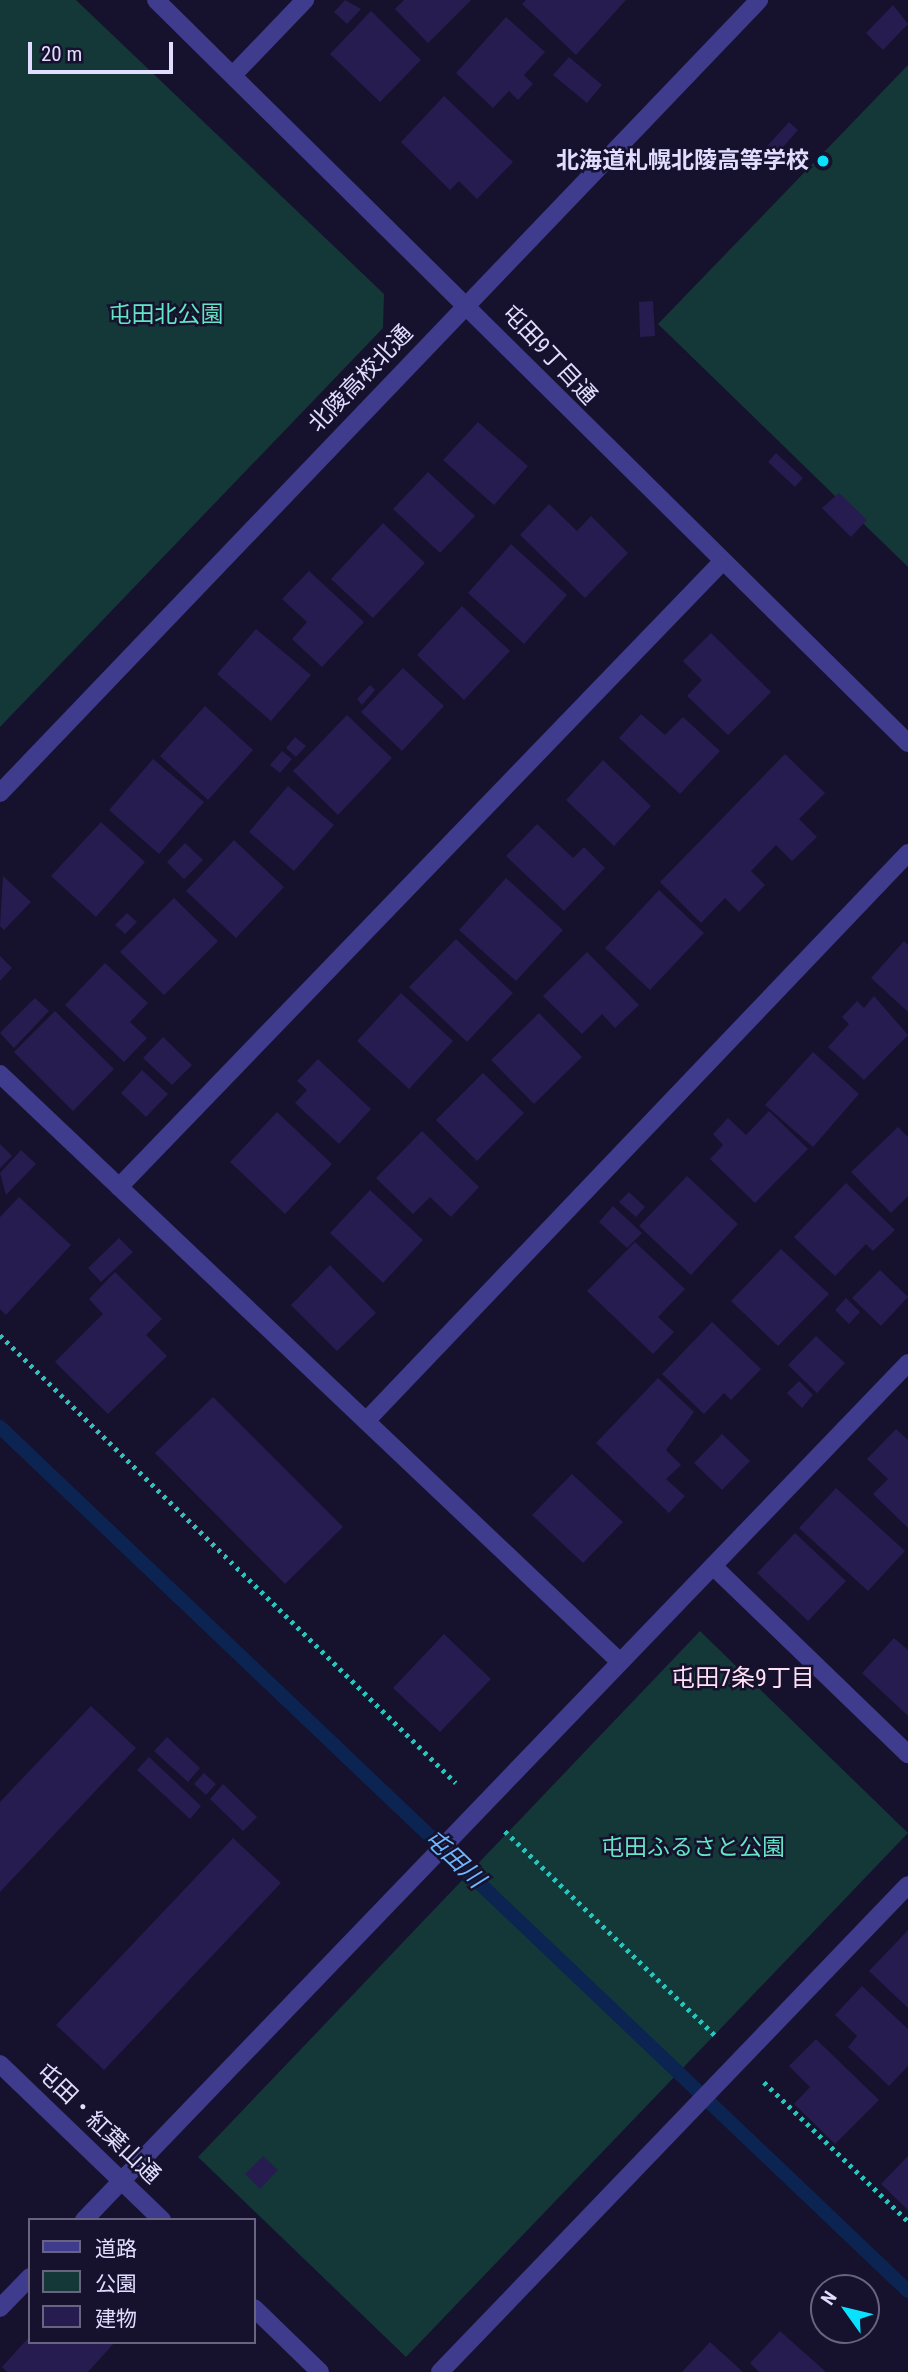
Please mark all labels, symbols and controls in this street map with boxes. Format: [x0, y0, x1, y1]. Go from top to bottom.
scale bar [32, 28, 177, 72]
text: 20 m [41, 42, 82, 66]
place label: 北海道札幌北陵高等学校 [556, 147, 809, 175]
marker: 北海道札幌北陵高等学校 [815, 153, 831, 169]
street label: 屯田9丁目通 [496, 299, 602, 411]
park label: 屯田北公園 [109, 301, 223, 329]
street label: 北陵高校北通 [303, 320, 419, 438]
district label: 屯田7条9丁目 [671, 1665, 815, 1693]
water label: 屯田川 [418, 1824, 490, 1894]
park label: 屯田ふるさと公園 [601, 1834, 785, 1862]
street label: 屯田・紅葉山通 [31, 2058, 165, 2190]
legend [28, 2218, 256, 2344]
text: 道路 [95, 2237, 137, 2261]
text: 公園 [95, 2272, 137, 2296]
north arrow [810, 2274, 880, 2344]
text: N [816, 2287, 842, 2309]
text: 建物 [95, 2307, 137, 2331]

